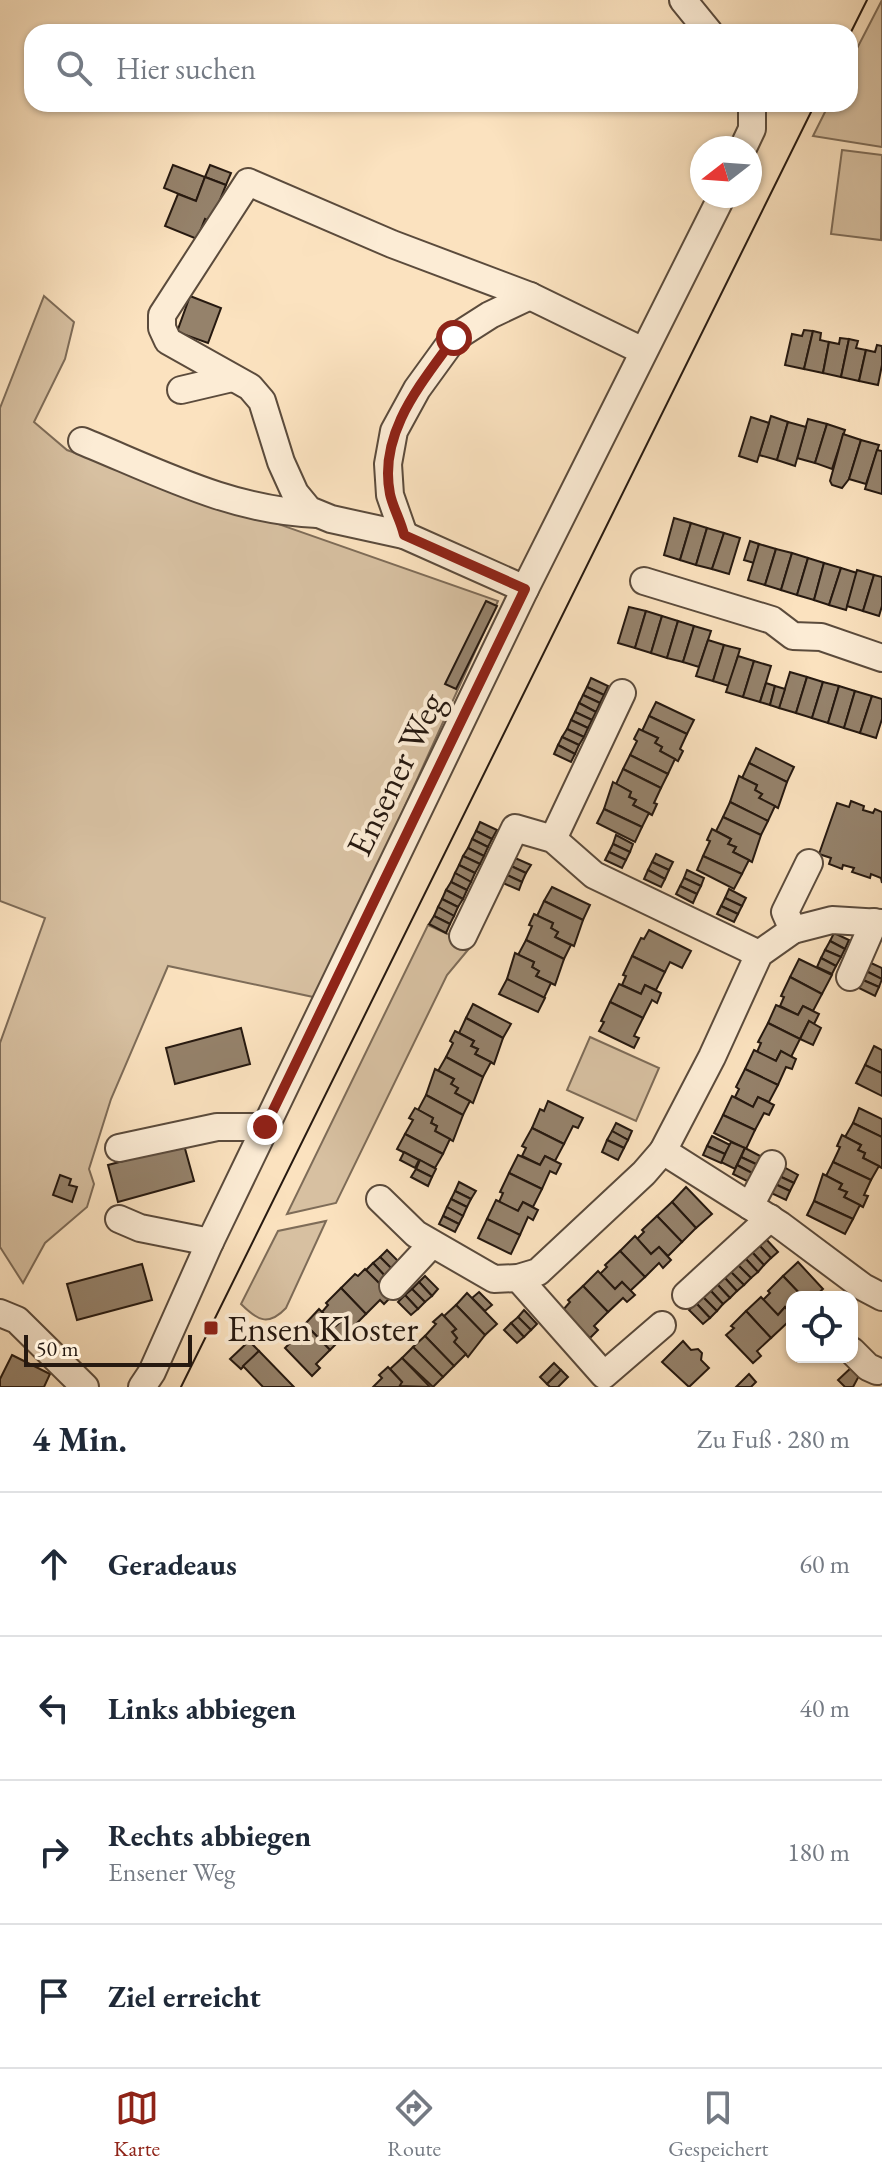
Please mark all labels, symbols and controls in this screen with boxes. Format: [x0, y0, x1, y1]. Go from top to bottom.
search box [24, 24, 858, 112]
icon: search [52, 46, 96, 90]
text: Hier suchen [116, 49, 256, 88]
north arrow [690, 136, 762, 208]
route start [436, 320, 472, 356]
street label: Ensener Weg [335, 684, 455, 864]
route end [247, 1109, 283, 1145]
map controls [786, 1291, 858, 1363]
button: locate [786, 1291, 858, 1363]
place label: Ensen Kloster [227, 1305, 418, 1352]
marker: Ensen Kloster [202, 1319, 220, 1337]
scale bar [24, 1331, 192, 1367]
text: 50 m [36, 1334, 79, 1363]
text: 4 Min. [32, 1417, 127, 1461]
text: Zu Fuß · 280 m [697, 1422, 850, 1456]
icon: ahead [32, 1542, 76, 1586]
text: Geradeaus [108, 1545, 237, 1584]
text: 60 m [800, 1547, 850, 1581]
icon: left [32, 1686, 76, 1730]
text: Links abbiegen [108, 1689, 296, 1728]
text: 40 m [800, 1691, 850, 1725]
text: Rechts abbiegen [108, 1816, 311, 1855]
icon: right [32, 1830, 76, 1874]
text: 180 m [787, 1835, 850, 1869]
text: Ensener Weg [108, 1855, 235, 1889]
icon: arrive [32, 1974, 76, 2018]
text: Ziel erreicht [108, 1977, 261, 2016]
tab: Karte [114, 2086, 160, 2163]
tab: Route [387, 2086, 441, 2163]
tab: Gespeichert [668, 2086, 768, 2163]

